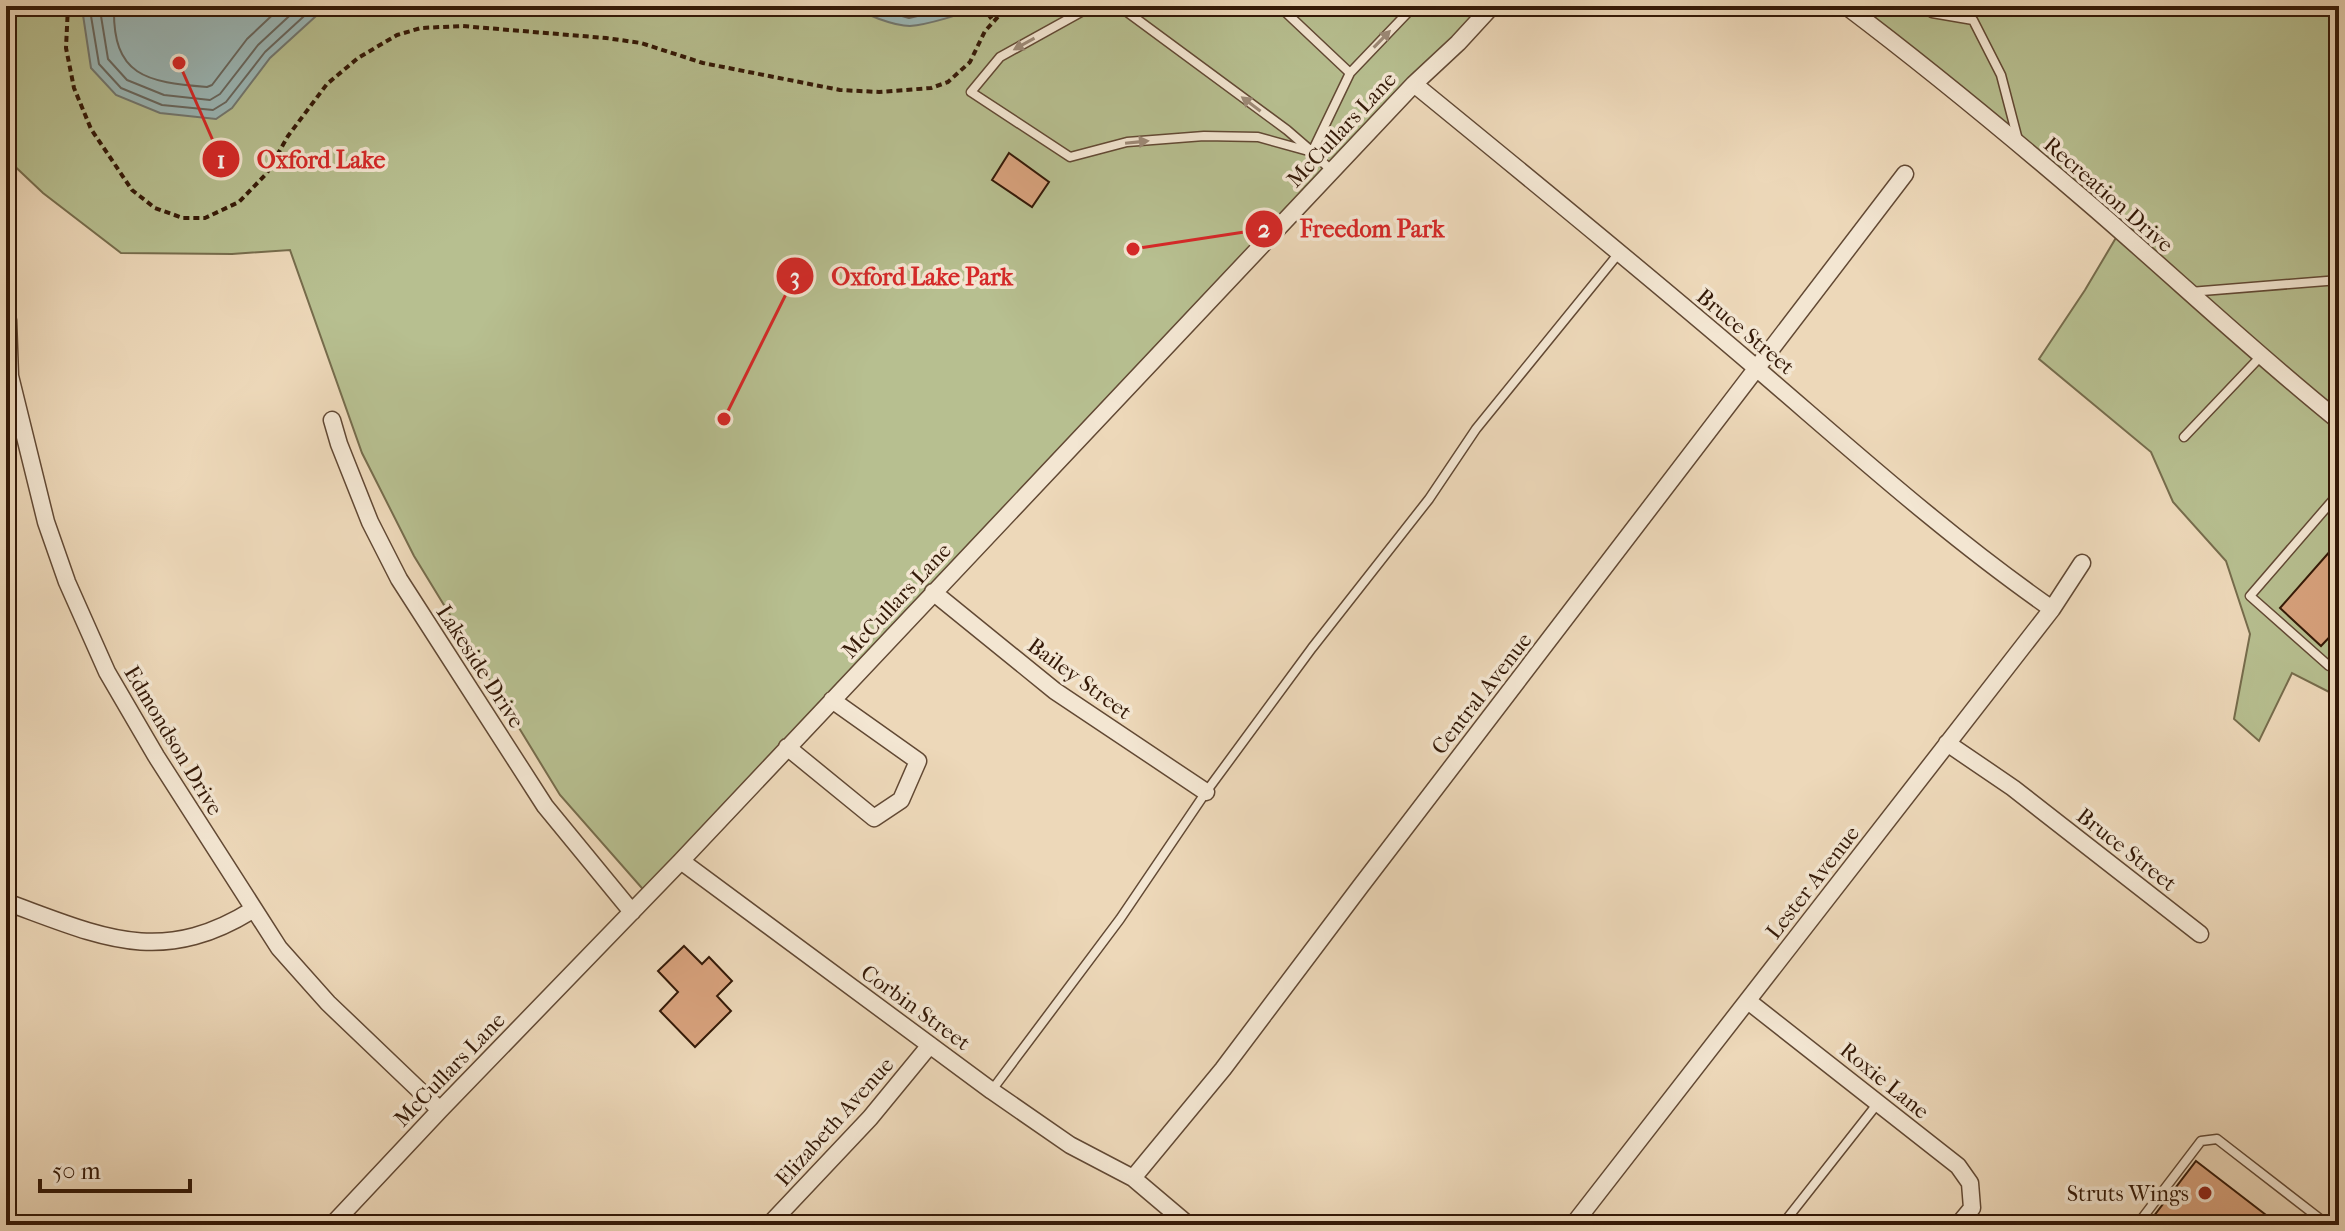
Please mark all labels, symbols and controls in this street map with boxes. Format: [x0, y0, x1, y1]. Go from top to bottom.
one-way arrow [1372, 30, 1391, 49]
one-way arrow [1013, 37, 1036, 51]
street label: McCullars Lane [1282, 66, 1402, 193]
one-way arrow [1240, 96, 1262, 112]
street label: Recreation Drive [2038, 131, 2178, 258]
callout: Oxford Lake [201, 135, 401, 183]
one-way arrow [1125, 135, 1150, 148]
text: 1 [217, 146, 225, 174]
text: Oxford Lake [257, 146, 385, 174]
callout: Freedom Park [1244, 205, 1460, 253]
text: 2 [1258, 215, 1270, 243]
text: Freedom Park [1299, 215, 1445, 243]
callout: Oxford Lake Park [775, 252, 1028, 300]
text: 3 [790, 263, 800, 291]
text: Oxford Lake Park [831, 263, 1013, 291]
street label: Bruce Street [1691, 283, 1800, 380]
street label: McCullars Lane [837, 537, 957, 664]
street label: Lakeside Drive [431, 600, 530, 733]
street label: Central Avenue [1426, 627, 1538, 760]
street label: Bailey Street [1022, 632, 1136, 725]
street label: Edmondson Drive [118, 661, 228, 820]
street label: Bruce Street [2071, 803, 2182, 897]
street label: Lester Avenue [1761, 821, 1865, 944]
street label: Corbin Street [856, 959, 975, 1056]
street label: McCullars Lane [389, 1007, 511, 1132]
street label: Roxie Lane [1835, 1037, 1934, 1125]
street label: Elizabeth Avenue [770, 1052, 899, 1191]
scale bar [40, 1143, 190, 1193]
text: 50 m [52, 1157, 101, 1185]
place label: Struts Wings [2067, 1181, 2189, 1207]
marker: Struts Wings [2196, 1184, 2214, 1202]

